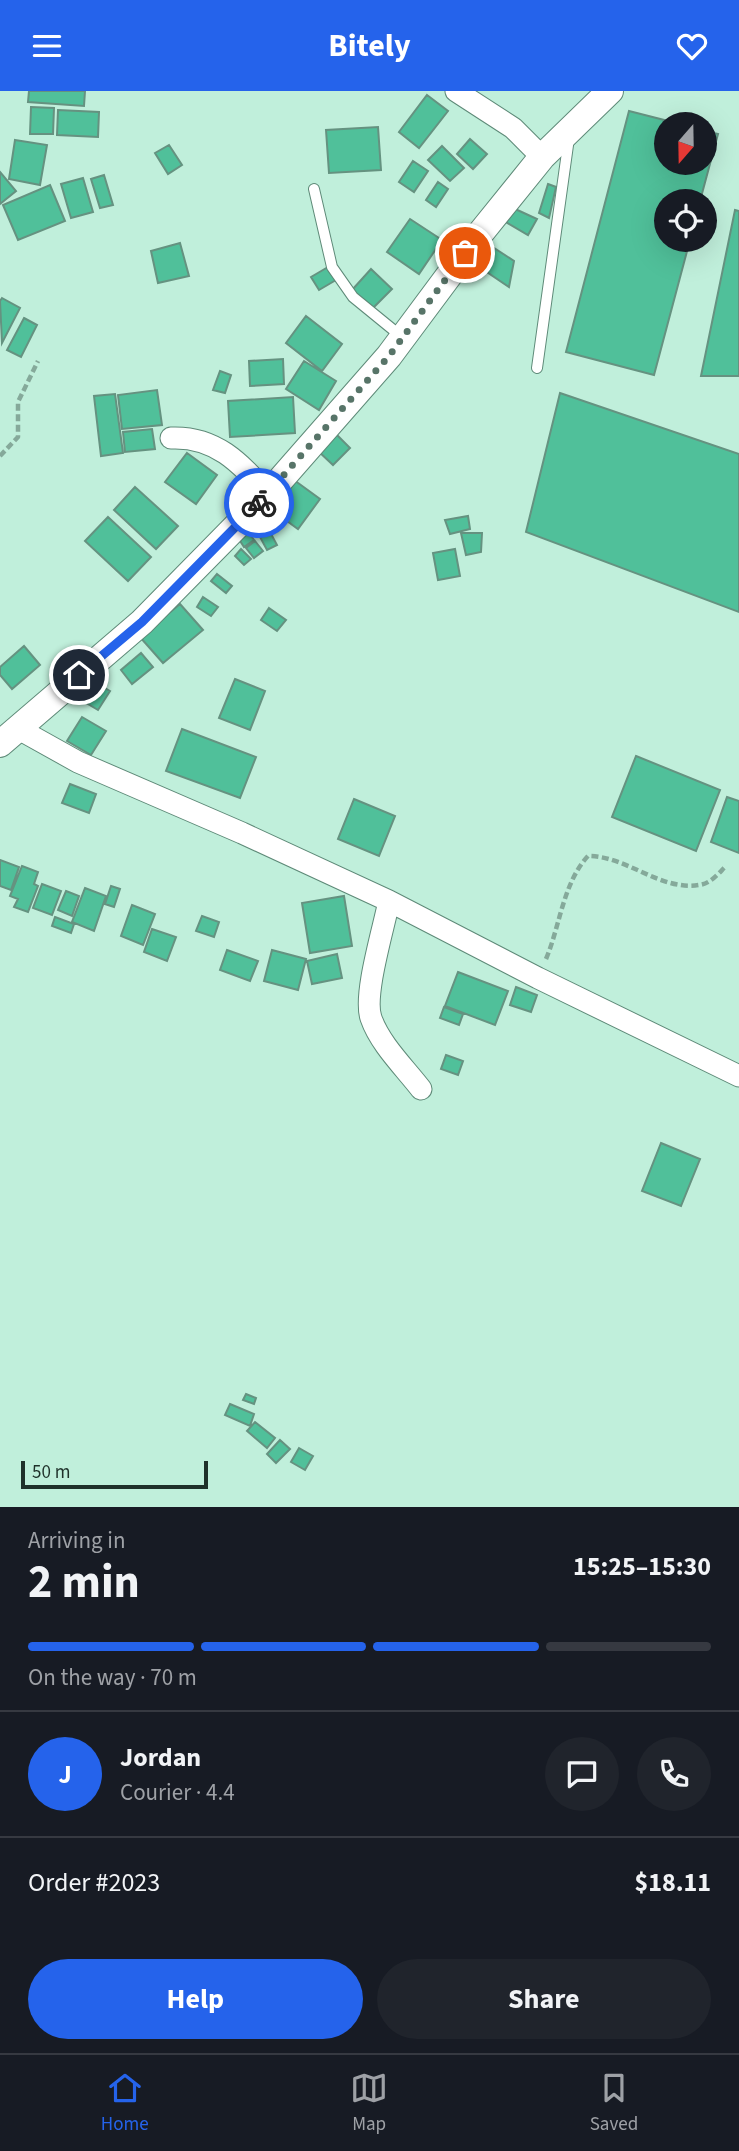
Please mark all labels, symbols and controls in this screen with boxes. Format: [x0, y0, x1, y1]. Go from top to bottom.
text: Bitely [328, 23, 411, 69]
icon: menu [28, 27, 66, 65]
icon: heart [673, 27, 711, 65]
north arrow [654, 112, 718, 175]
map controls [654, 112, 717, 252]
button: locate [654, 189, 717, 252]
pin [435, 223, 495, 283]
icon: bag [446, 234, 484, 272]
courier [224, 468, 294, 538]
icon: bike [240, 484, 278, 522]
pin [49, 645, 109, 705]
icon: home [60, 656, 98, 694]
scale bar [21, 1458, 208, 1490]
text: 50 m [32, 1459, 70, 1486]
text: Arriving in [28, 1524, 126, 1557]
text: 15:25–15:30 [573, 1548, 711, 1585]
text: 2 min [28, 1550, 140, 1615]
text: On the way · 70 m [28, 1661, 197, 1694]
button: chat [545, 1737, 619, 1811]
button: phone [637, 1737, 711, 1811]
text: Jordan [120, 1739, 201, 1776]
text: J [58, 1756, 72, 1793]
text: Courier · 4.4 [120, 1776, 235, 1809]
text: Order #2023 [28, 1864, 160, 1901]
text: $18.11 [635, 1864, 711, 1901]
button: Help [28, 1959, 363, 2039]
button: Share [377, 1959, 711, 2039]
tab: Home [101, 2069, 149, 2138]
tab: Map [350, 2069, 388, 2138]
tab: Saved [590, 2069, 638, 2138]

